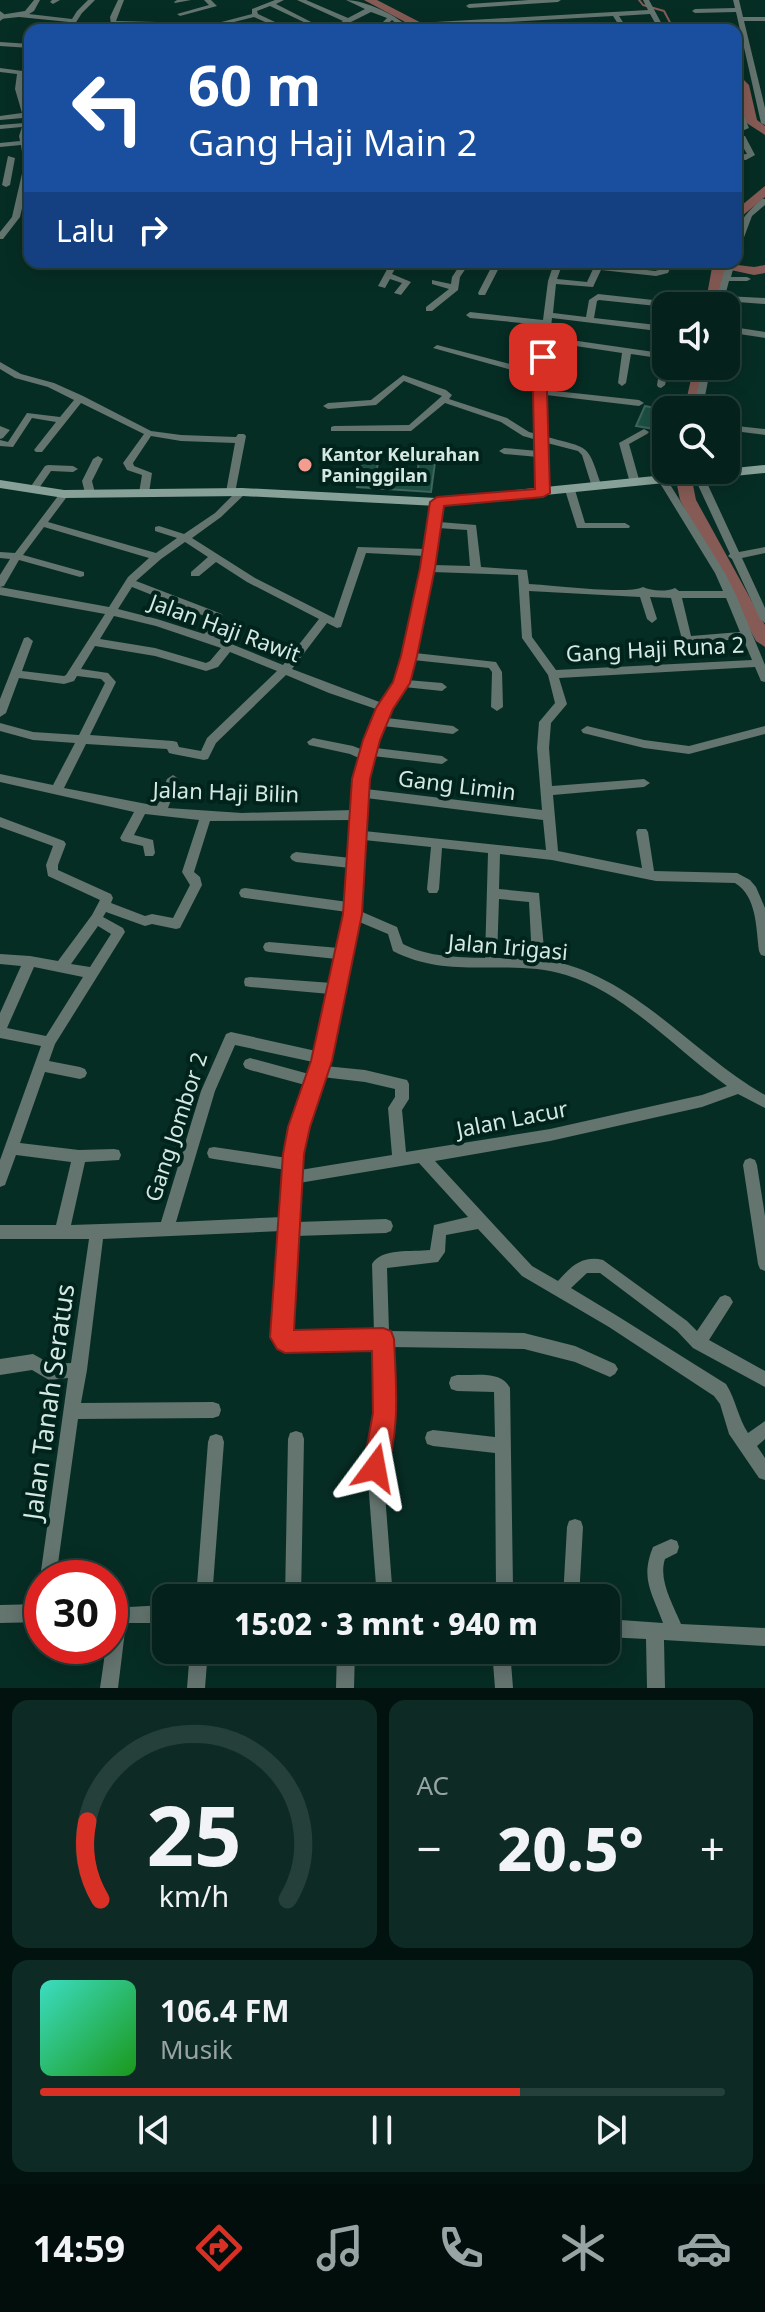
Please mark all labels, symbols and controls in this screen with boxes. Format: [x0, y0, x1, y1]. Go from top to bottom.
text: 60 m [188, 46, 321, 122]
icon: left [56, 56, 160, 160]
text: Gang Haji Main 2 [188, 118, 477, 167]
icon: right [131, 208, 175, 252]
text: Lalu [56, 210, 115, 251]
map controls [652, 292, 740, 484]
button: sound [652, 292, 740, 380]
pin [509, 323, 577, 391]
icon: arrive [521, 335, 565, 379]
button: search [652, 396, 740, 484]
place label: Kantor Kelurahan Paninggilan [321, 442, 480, 487]
marker: Kantor Kelurahan Paninggilan [296, 456, 314, 474]
street label: Jalan Haji Rawit [144, 585, 305, 668]
street label: Gang Haji Runa 2 [565, 628, 745, 668]
street label: Gang Limin [397, 762, 518, 806]
street label: Jalan Haji Bilin [150, 773, 300, 809]
street label: Jalan Irigasi [445, 926, 569, 966]
street label: Gang Jombor 2 [137, 1048, 213, 1205]
street label: Jalan Lacur [452, 1093, 570, 1144]
street label: Jalan Tanah Seratus [13, 1282, 82, 1525]
position arrow [333, 1426, 417, 1510]
speed limit sign: 30 [24, 1560, 128, 1664]
text: 15:02 · 3 mnt · 940 m [234, 1603, 538, 1644]
text: AC [417, 1767, 449, 1803]
text: 25 [147, 1777, 242, 1890]
text: 20.5° [497, 1807, 644, 1889]
text: − [417, 1818, 442, 1878]
text: + [700, 1818, 725, 1878]
text: km/h [159, 1876, 229, 1915]
text: 106.4 FM [160, 1990, 290, 2031]
text: Musik [160, 2031, 233, 2067]
icon: previous [132, 2108, 176, 2152]
icon: pause [360, 2108, 404, 2152]
icon: next [589, 2108, 633, 2152]
icon: directions [191, 2220, 247, 2276]
icon: music [312, 2220, 368, 2276]
icon: phone [433, 2220, 489, 2276]
icon: climate [555, 2220, 611, 2276]
icon: car [676, 2220, 732, 2276]
text: 14:59 [33, 2224, 125, 2273]

